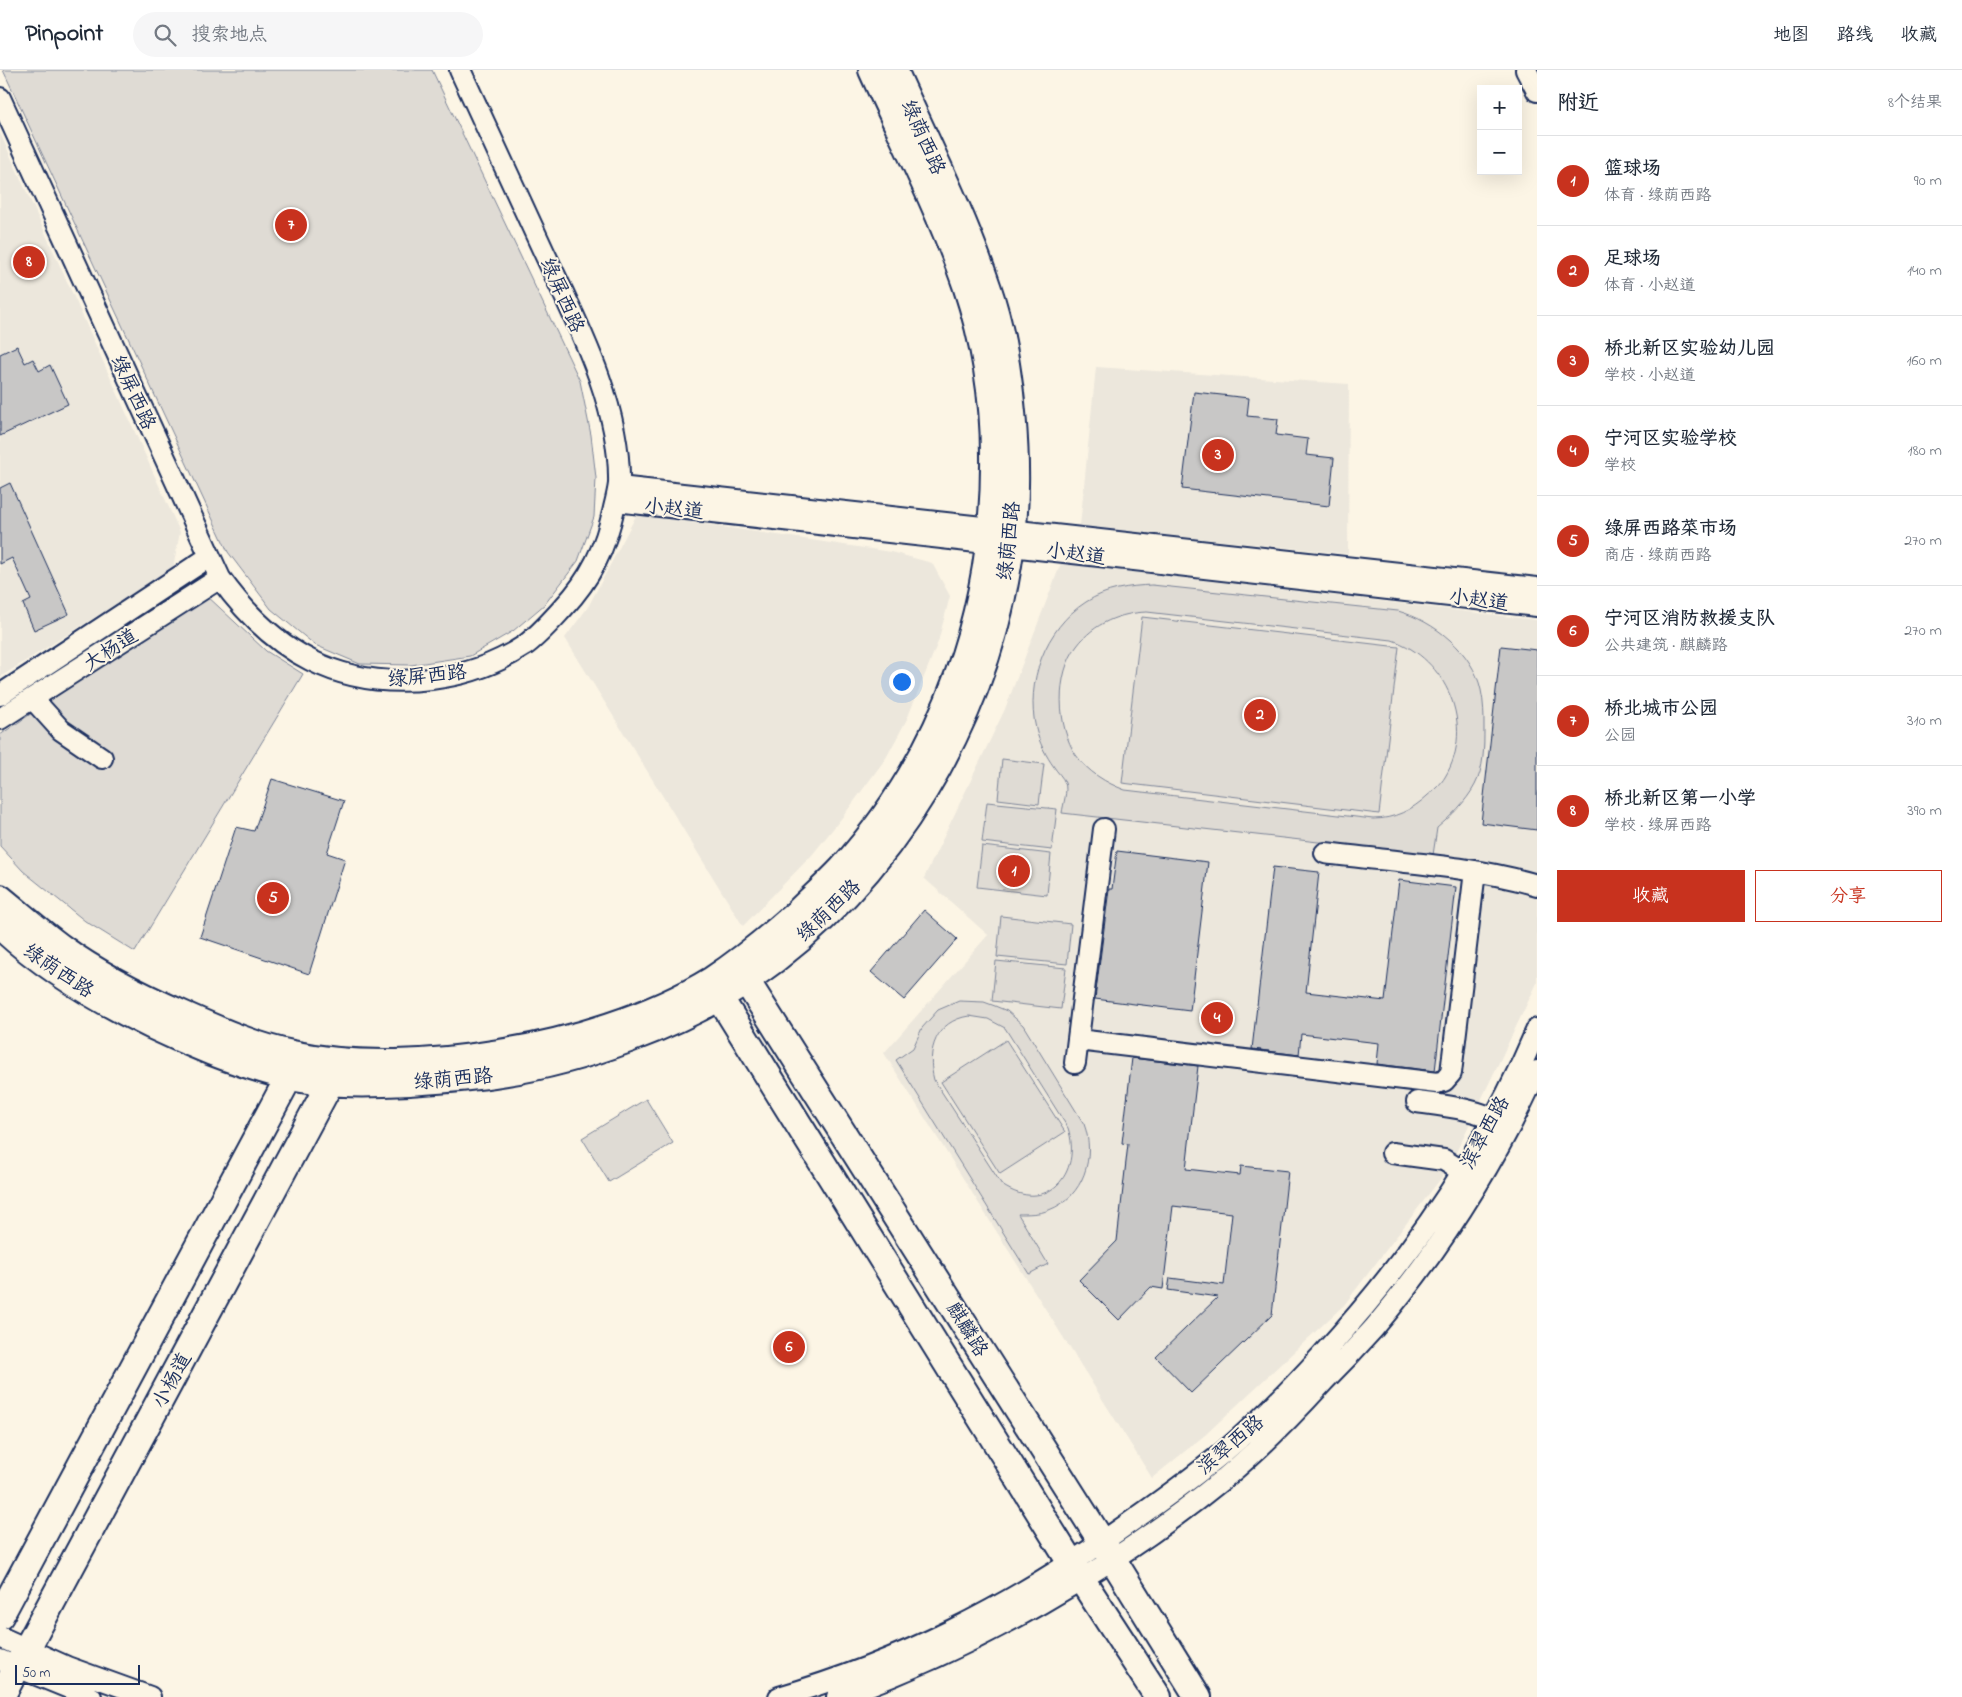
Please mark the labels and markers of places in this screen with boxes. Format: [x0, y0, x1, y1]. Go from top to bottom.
pin: 7 [275, 206, 307, 244]
pin: 8 [13, 243, 45, 281]
pin: 3 [1202, 436, 1234, 474]
pin: 2 [1244, 696, 1276, 734]
pin: 1 [998, 852, 1030, 890]
pin: 5 [257, 879, 289, 917]
pin: 4 [1201, 999, 1233, 1037]
pin: 6 [773, 1328, 805, 1366]

